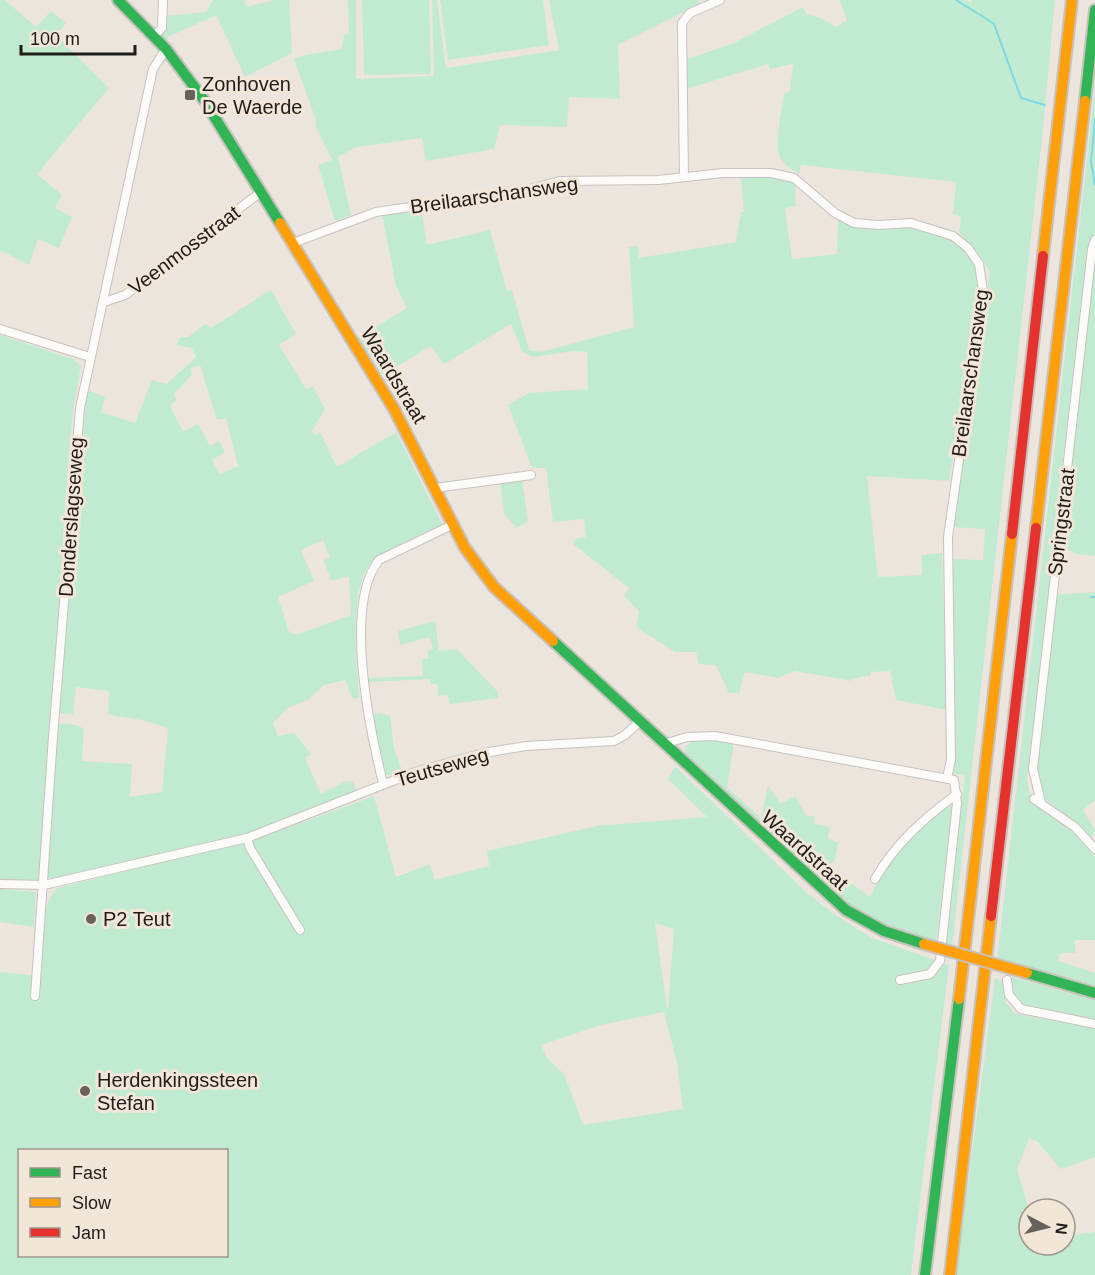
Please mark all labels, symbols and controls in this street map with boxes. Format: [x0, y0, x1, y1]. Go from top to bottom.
scale bar [21, 18, 135, 56]
text: 100 m [30, 29, 80, 49]
place label: Zonhoven De Waerde [202, 73, 302, 118]
marker: Zonhoven De Waerde [183, 88, 197, 102]
street label: Breilaarschansweg [409, 172, 579, 218]
street label: Veenmosstraat [124, 201, 244, 299]
street label: Breilaarschansweg [947, 288, 993, 458]
street label: Waardstraat [357, 323, 432, 427]
street label: Donderslagseweg [54, 436, 88, 598]
street label: Springstraat [1044, 467, 1079, 577]
street label: Teutseweg [393, 743, 491, 791]
street label: Waardstraat [757, 806, 853, 895]
place label: P2 Teut [103, 908, 171, 930]
marker: P2 Teut [84, 912, 98, 926]
place label: Herdenkingssteen Stefan [97, 1069, 258, 1114]
marker: Herdenkingssteen Stefan [78, 1084, 92, 1098]
legend [18, 1149, 228, 1257]
text: Fast [72, 1163, 107, 1183]
text: Slow [72, 1193, 112, 1213]
north arrow [1017, 1197, 1077, 1257]
text: N [1052, 1222, 1071, 1236]
text: Jam [72, 1223, 106, 1243]

